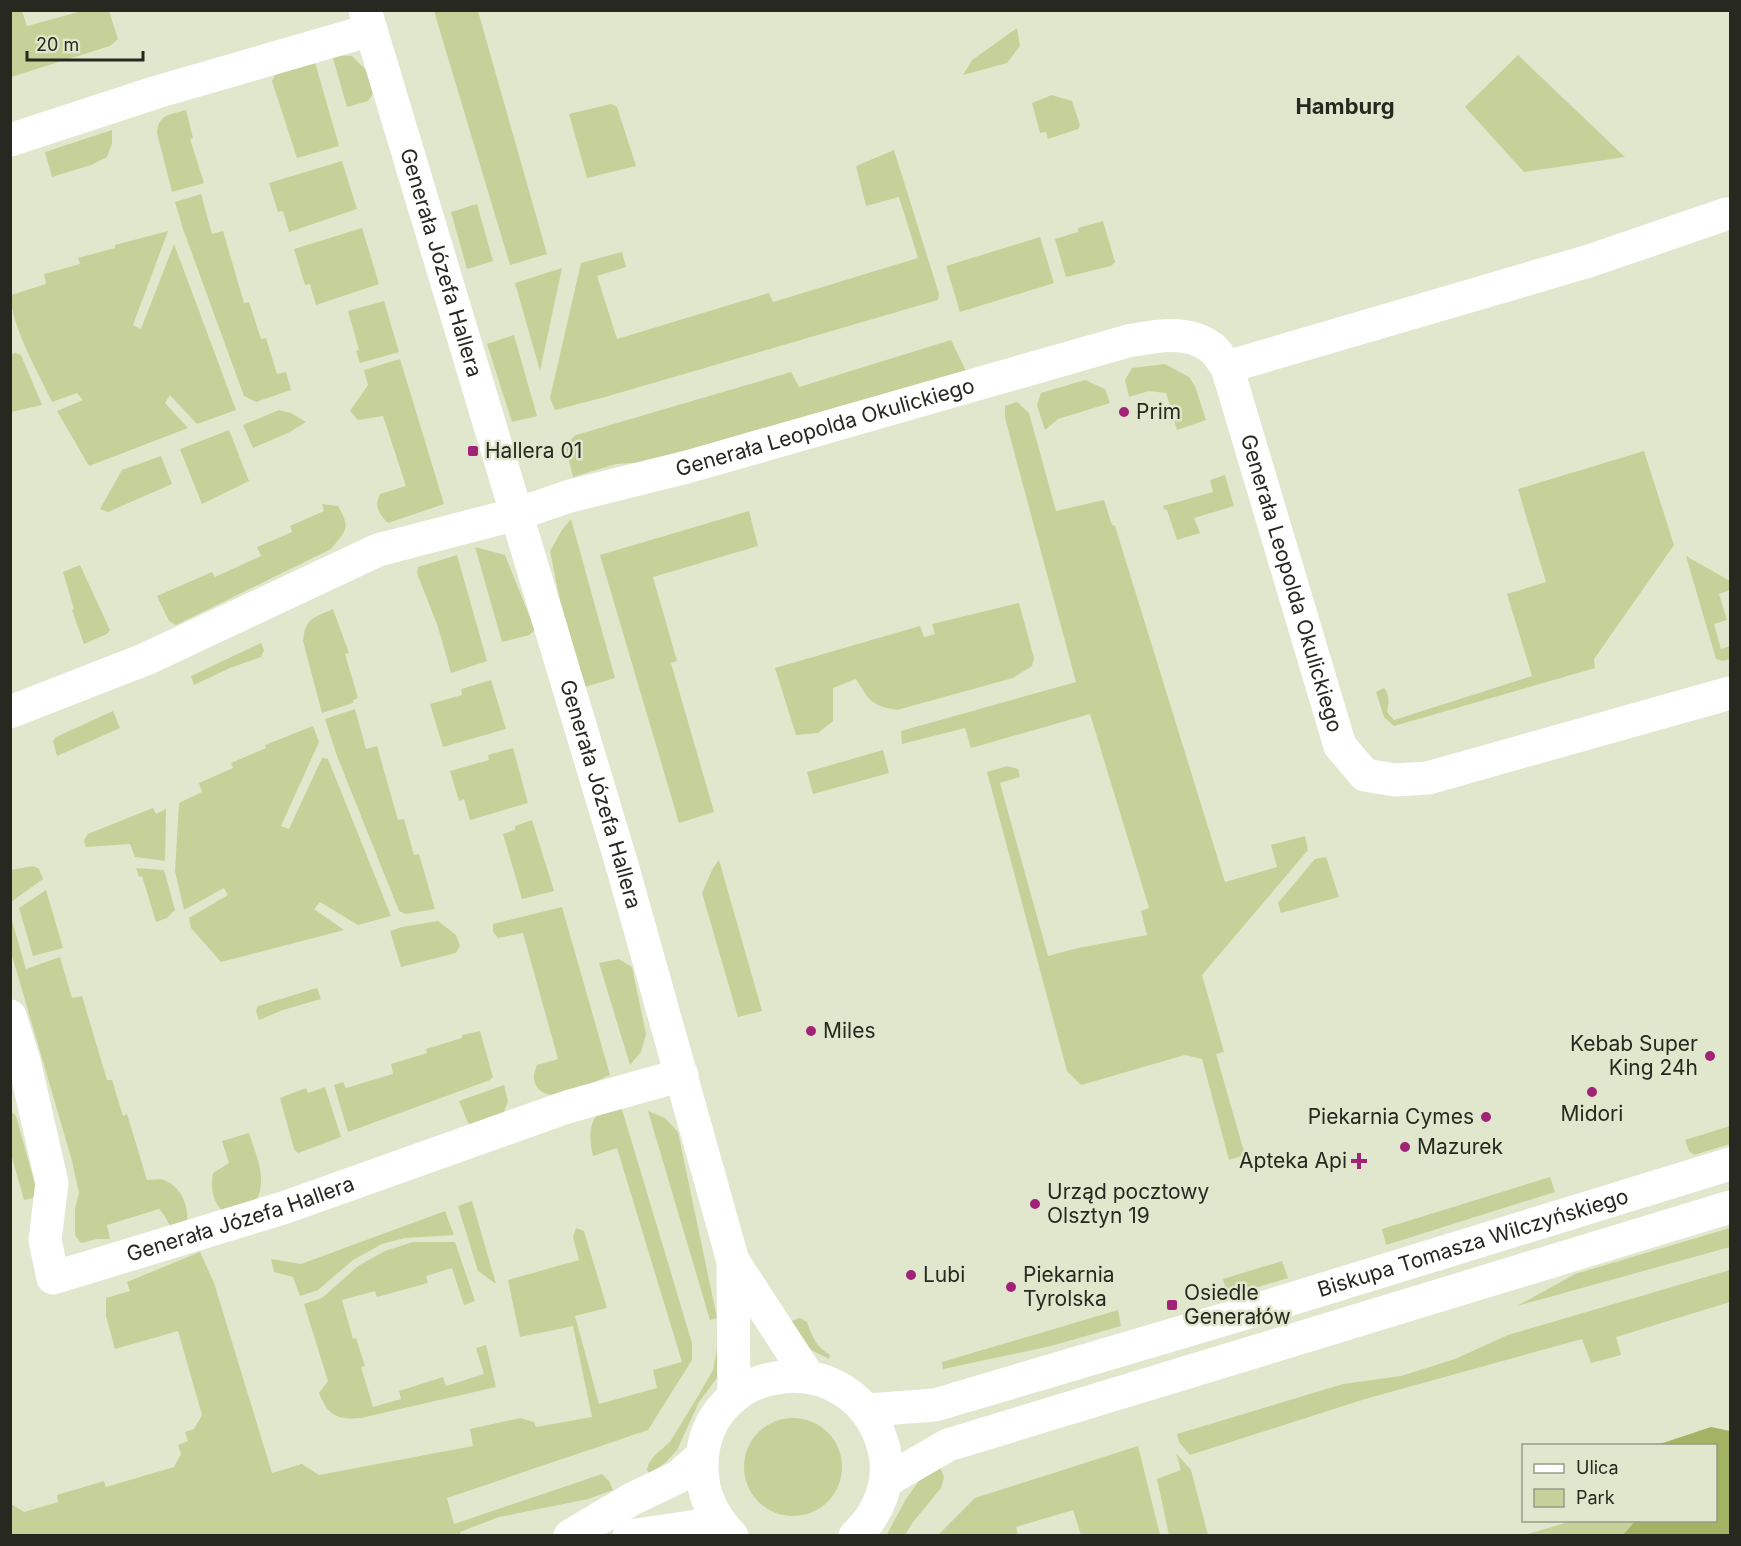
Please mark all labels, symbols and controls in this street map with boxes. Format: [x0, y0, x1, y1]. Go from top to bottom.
scale bar [27, 24, 142, 62]
text: 20 m [36, 34, 79, 55]
district label: Hamburg [1295, 93, 1395, 119]
street label: Generała Józefa Hallera [395, 145, 488, 380]
street label: Generała Leopolda Okulickiego [673, 373, 977, 481]
place label: Prim [1136, 399, 1181, 424]
marker: Prim [1117, 405, 1131, 419]
street label: Generała Leopolda Okulickiego [1236, 431, 1348, 735]
place label: Hallera 01 [485, 438, 582, 463]
marker: Hallera 01 [466, 444, 480, 458]
street label: Generała Józefa Hallera [555, 677, 647, 912]
place label: Miles [823, 1018, 875, 1043]
marker: Miles [804, 1024, 818, 1038]
place label: Kebab Super King 24h [1570, 1031, 1698, 1080]
marker: Kebab Super King 24h [1703, 1049, 1717, 1063]
marker: Midori [1585, 1085, 1599, 1099]
place label: Midori [1561, 1101, 1623, 1126]
place label: Piekarnia Cymes [1308, 1104, 1474, 1129]
marker: Piekarnia Cymes [1479, 1110, 1493, 1124]
place label: Mazurek [1417, 1134, 1504, 1159]
marker: Mazurek [1398, 1140, 1412, 1154]
place label: Apteka Api [1239, 1148, 1347, 1173]
marker: Apteka Api [1352, 1154, 1366, 1168]
street label: Generała Józefa Hallera [123, 1171, 358, 1267]
place label: Urząd pocztowy Olsztyn 19 [1047, 1179, 1209, 1228]
street label: Biskupa Tomasza Wilczyńskiego [1314, 1183, 1631, 1302]
marker: Urząd pocztowy Olsztyn 19 [1028, 1197, 1042, 1211]
place label: Lubi [923, 1262, 965, 1287]
place label: Piekarnia Tyrolska [1023, 1262, 1115, 1311]
marker: Lubi [904, 1268, 918, 1282]
marker: Piekarnia Tyrolska [1004, 1280, 1018, 1294]
place label: Osiedle Generałów [1184, 1280, 1291, 1329]
marker: Osiedle Generałów [1165, 1298, 1179, 1312]
legend [1522, 1444, 1717, 1522]
text: Ulica [1576, 1457, 1619, 1478]
text: Park [1576, 1487, 1615, 1508]

